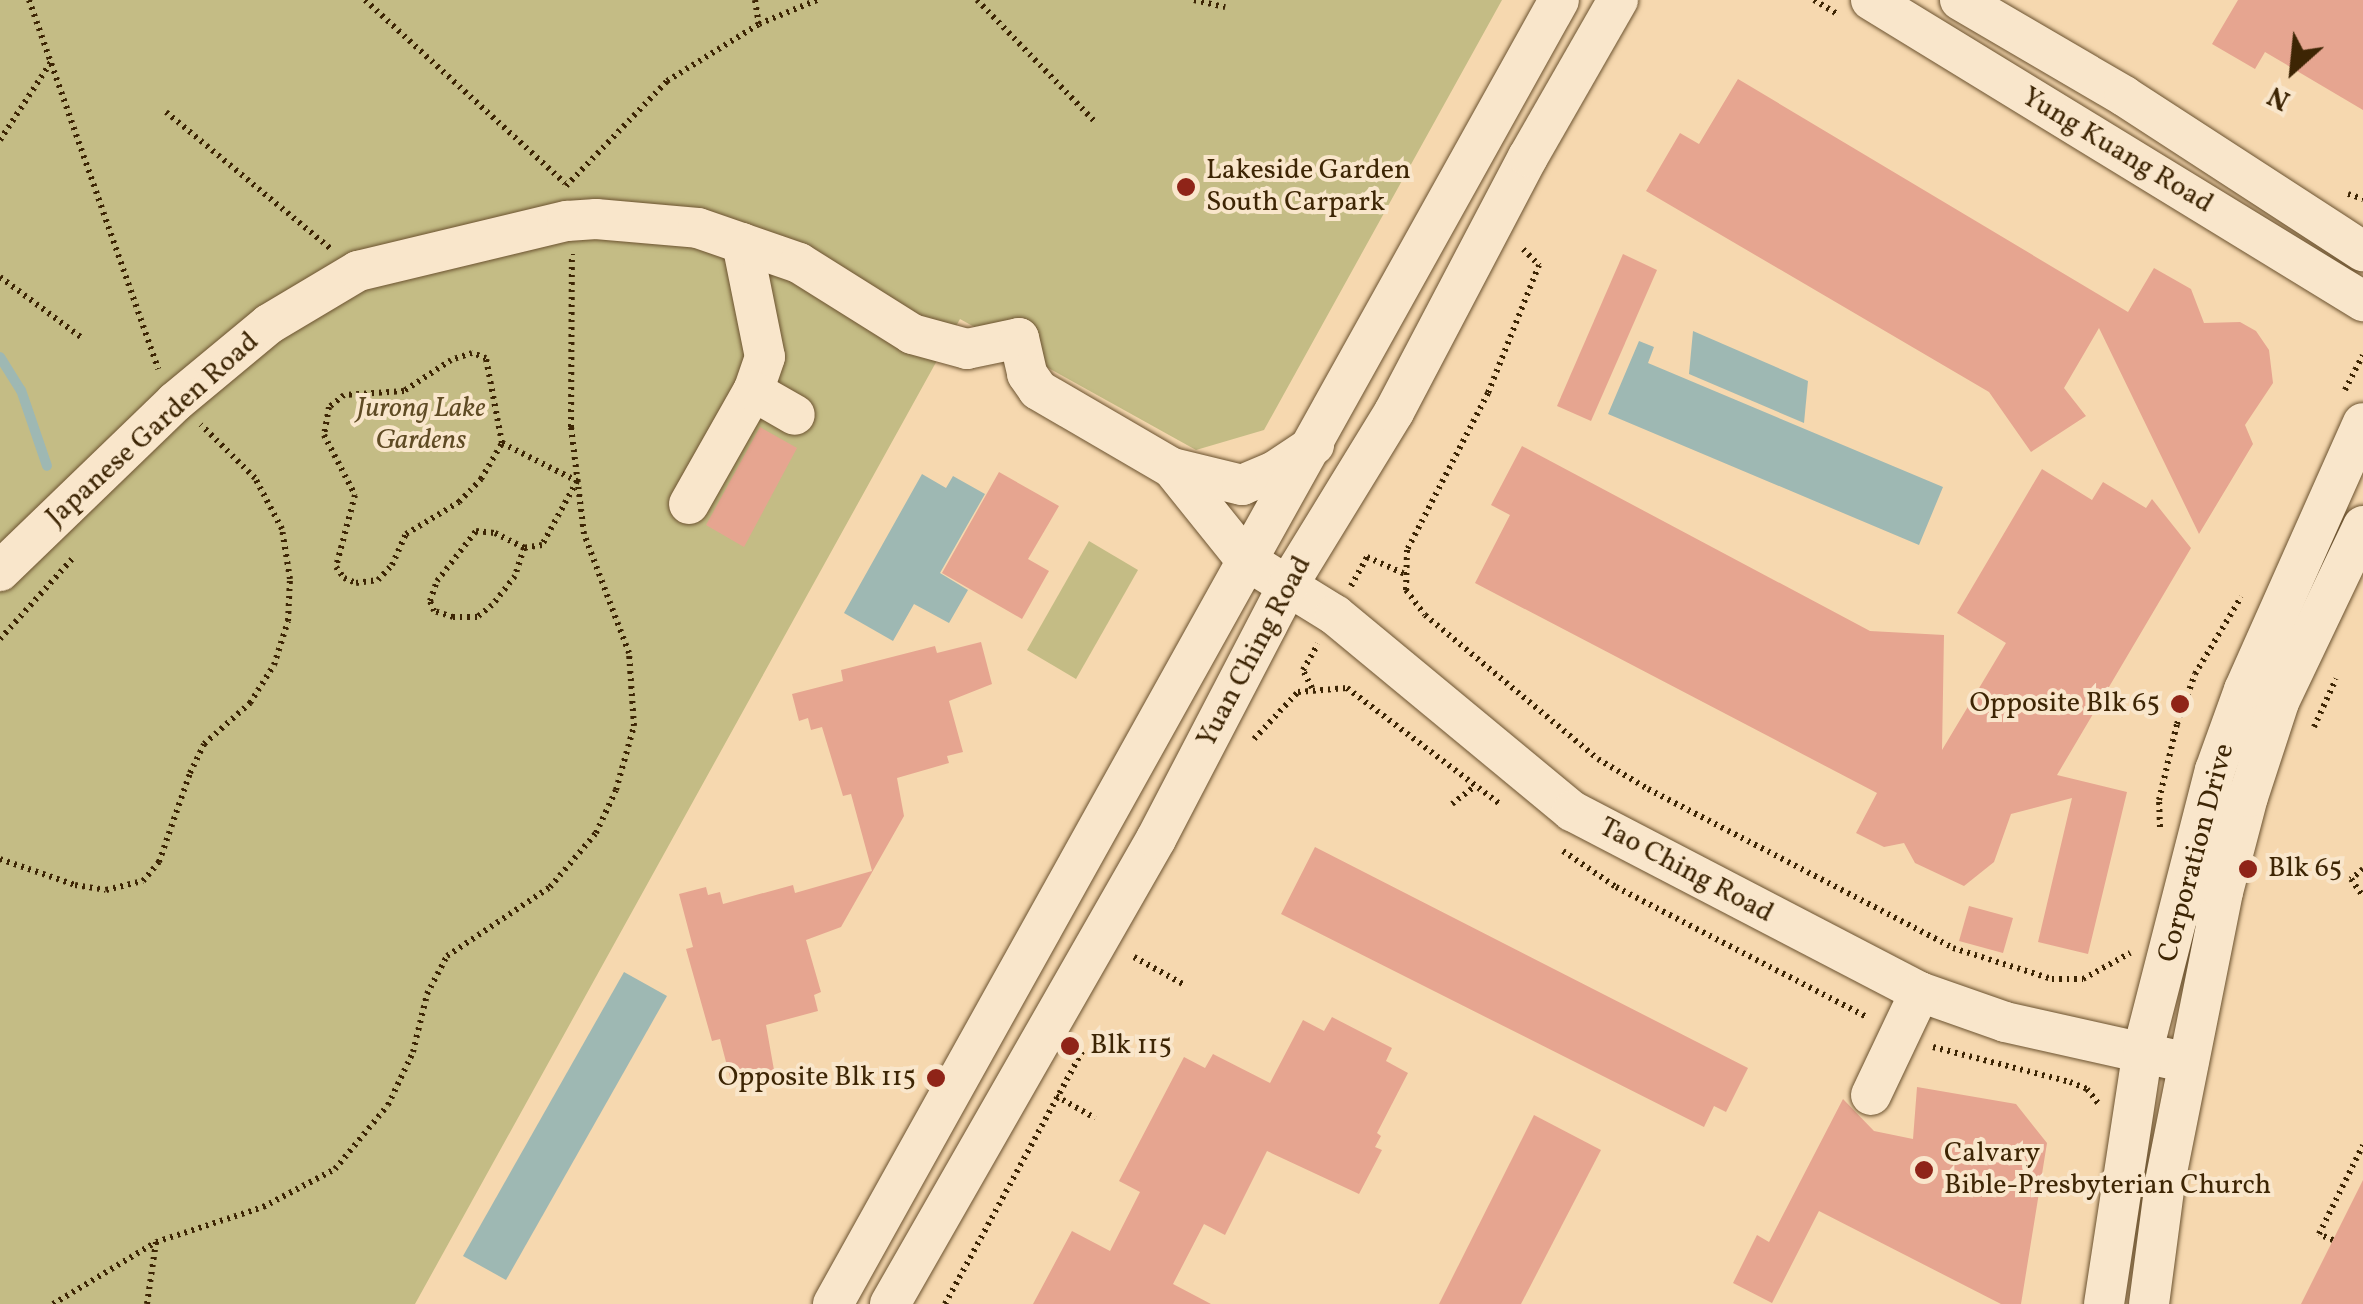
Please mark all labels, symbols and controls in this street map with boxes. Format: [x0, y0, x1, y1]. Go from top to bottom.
north arrow [2243, 20, 2343, 120]
text: N [2261, 75, 2297, 119]
street label: Yung Kuang Road [2015, 81, 2219, 221]
place label: Lakeside Garden South Carpark [1206, 154, 1411, 220]
marker: Lakeside Garden South Carpark [1175, 176, 1197, 198]
street label: Japanese Garden Road [40, 326, 266, 534]
park label: Jurong Lake Gardens [357, 392, 485, 458]
street label: Yuan Ching Road [1191, 551, 1319, 753]
place label: Opposite Blk 65 [1969, 687, 2160, 721]
marker: Opposite Blk 65 [2169, 693, 2191, 715]
street label: Corporation Drive [2152, 740, 2242, 966]
street label: Tao Ching Road [1593, 811, 1779, 931]
place label: Blk 65 [2268, 852, 2342, 886]
marker: Blk 65 [2237, 858, 2259, 880]
place label: Blk 115 [1090, 1029, 1172, 1063]
marker: Blk 115 [1059, 1035, 1081, 1057]
place label: Opposite Blk 115 [718, 1061, 916, 1095]
marker: Opposite Blk 115 [925, 1067, 947, 1089]
place label: Calvary Bible-Presbyterian Church [1944, 1137, 2271, 1203]
marker: Calvary Bible-Presbyterian Church [1913, 1159, 1935, 1181]

